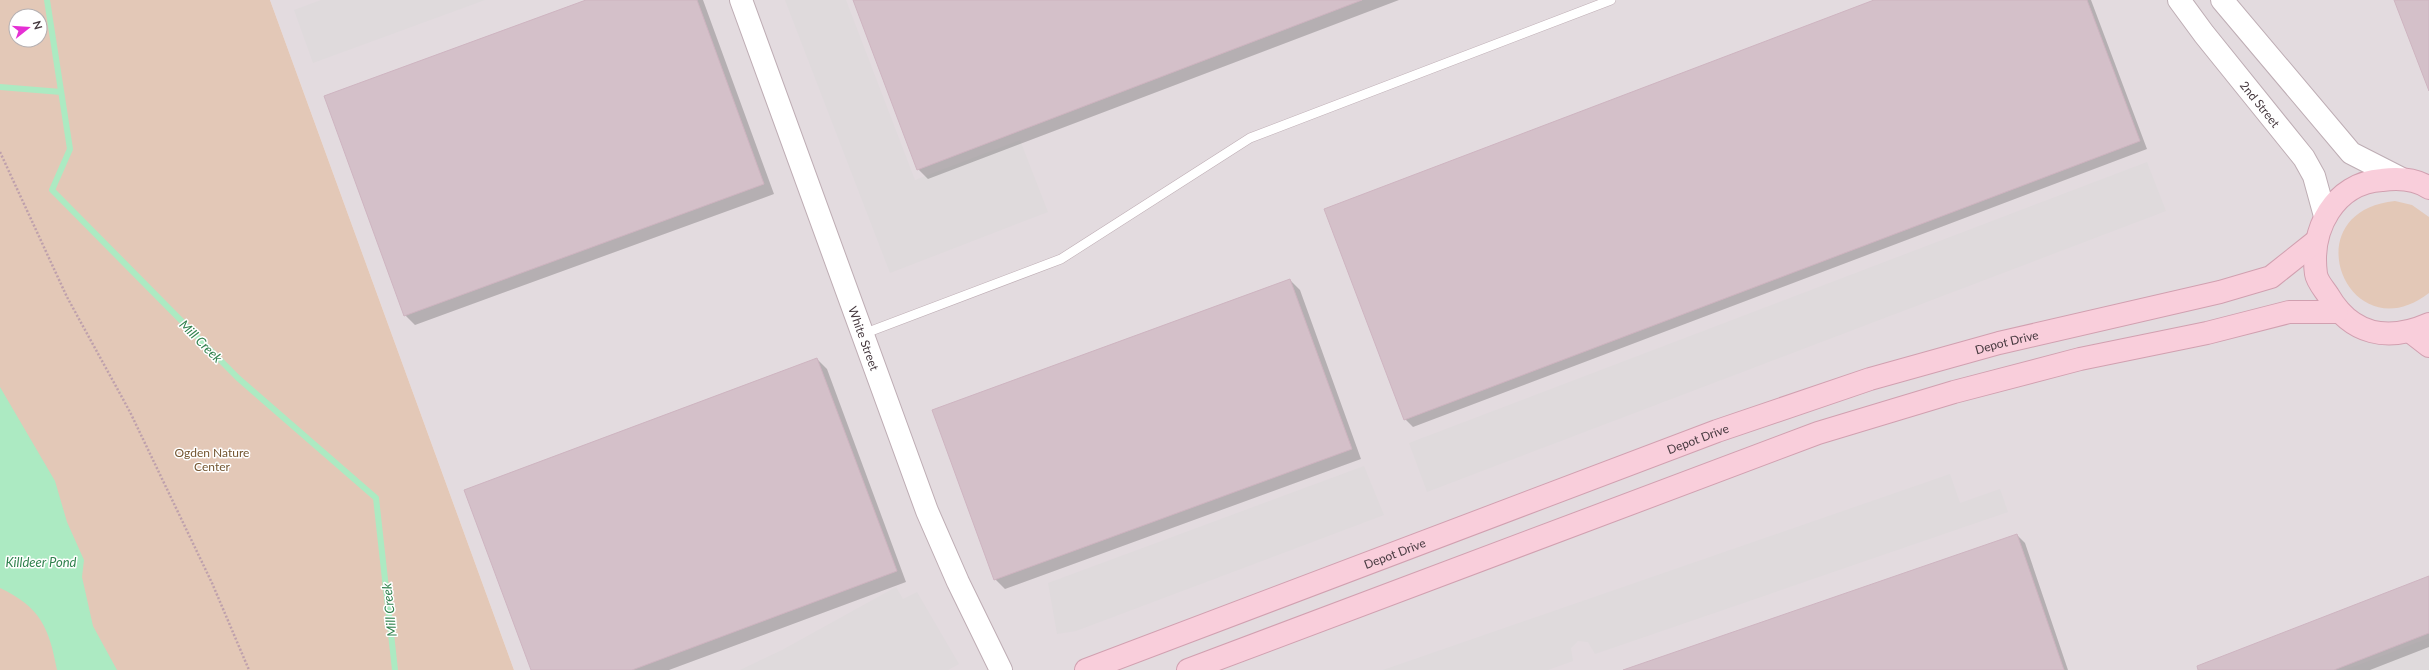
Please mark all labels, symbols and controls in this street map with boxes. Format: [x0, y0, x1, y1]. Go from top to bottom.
north arrow [8, 8, 48, 48]
text: N [31, 19, 45, 31]
street label: 2nd Street [2237, 78, 2284, 131]
street label: White Street [846, 304, 883, 373]
water label: Mill Creek [176, 316, 226, 366]
street label: Depot Drive [1973, 327, 2040, 357]
street label: Depot Drive [1665, 420, 1730, 457]
park label: Ogden Nature Center [175, 445, 249, 474]
street label: Depot Drive [1362, 535, 1428, 572]
water label: Killdeer Pond [6, 554, 77, 570]
water label: Mill Creek [378, 582, 400, 638]

